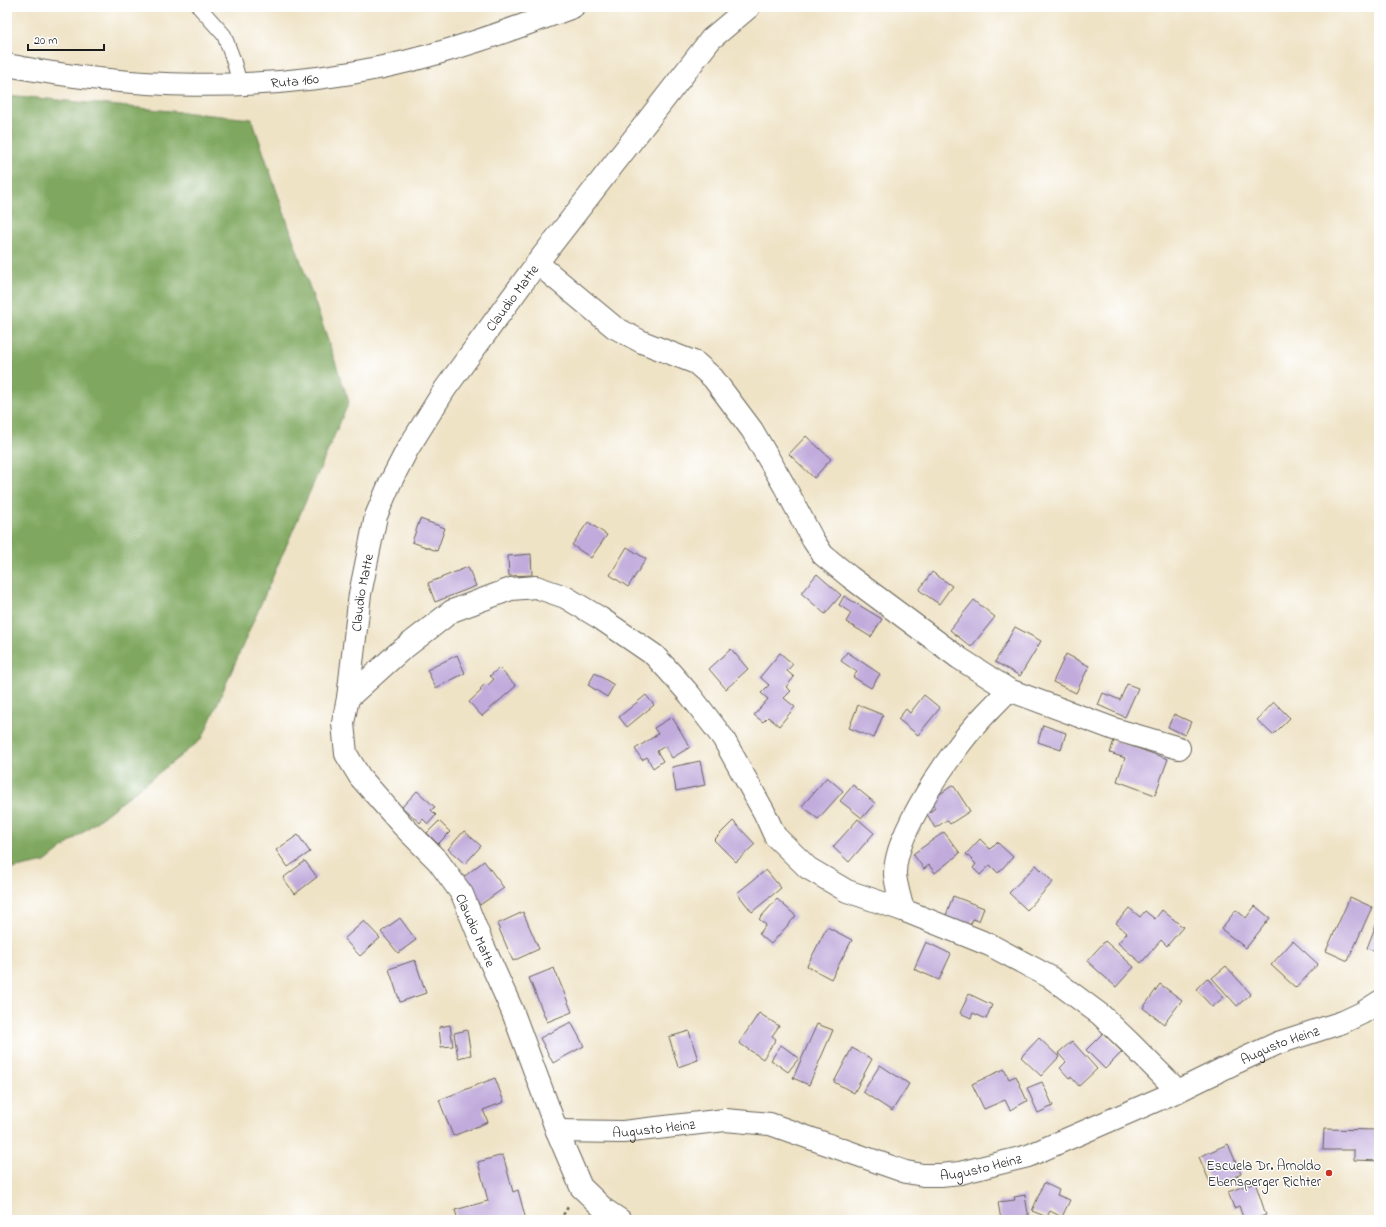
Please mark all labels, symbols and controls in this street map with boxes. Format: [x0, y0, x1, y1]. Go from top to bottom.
scale bar [28, 26, 104, 52]
text: 20 m [34, 32, 57, 50]
street label: Ruta 160 [270, 69, 320, 95]
street label: Claudio Matte [481, 260, 545, 336]
street label: Claudio Matte [347, 551, 380, 633]
street label: Claudio Matte [449, 890, 500, 971]
street label: Augusto Heinz [1237, 1021, 1322, 1071]
street label: Augusto Heinz [612, 1115, 697, 1144]
street label: Augusto Heinz [939, 1149, 1024, 1187]
place label: Escuela Dr. Arnoldo Ebensperger Richter [1206, 1156, 1322, 1194]
marker: Escuela Dr. Arnoldo Ebensperger Richter [1324, 1168, 1334, 1178]

